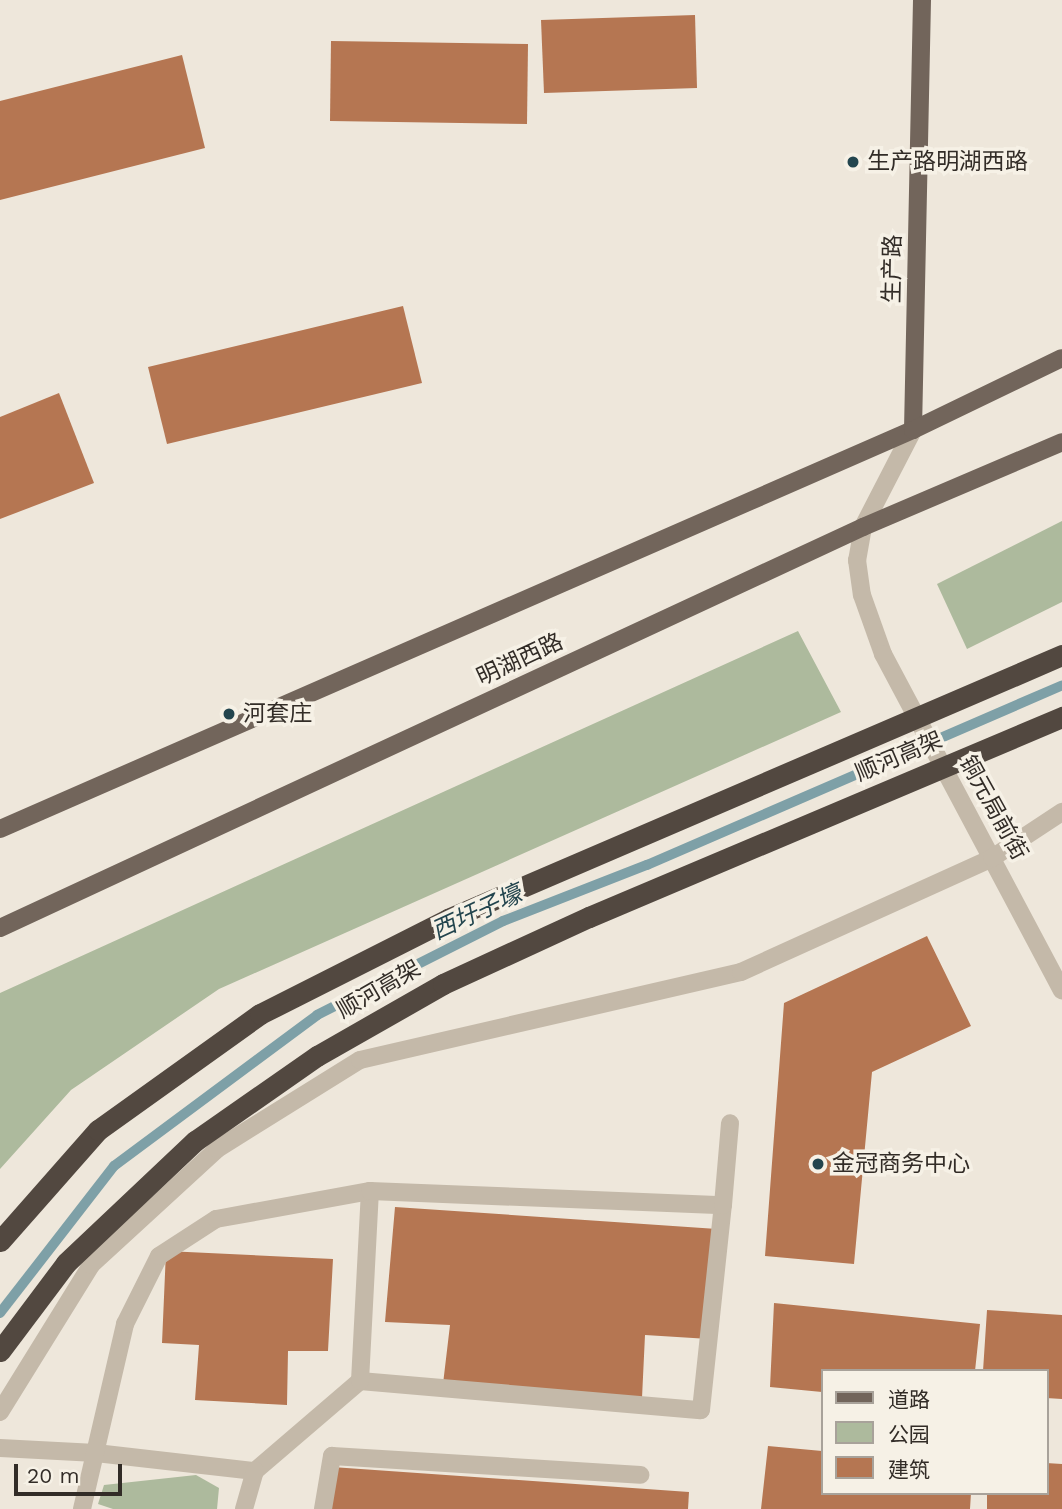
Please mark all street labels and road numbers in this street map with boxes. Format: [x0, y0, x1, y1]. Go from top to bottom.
street label: 生产路 [879, 234, 907, 304]
street label: 明湖西路 [472, 628, 568, 692]
street label: 顺河高架 [851, 726, 947, 788]
street label: 铜元局前街 [953, 751, 1033, 865]
street label: 顺河高架 [332, 955, 426, 1025]

